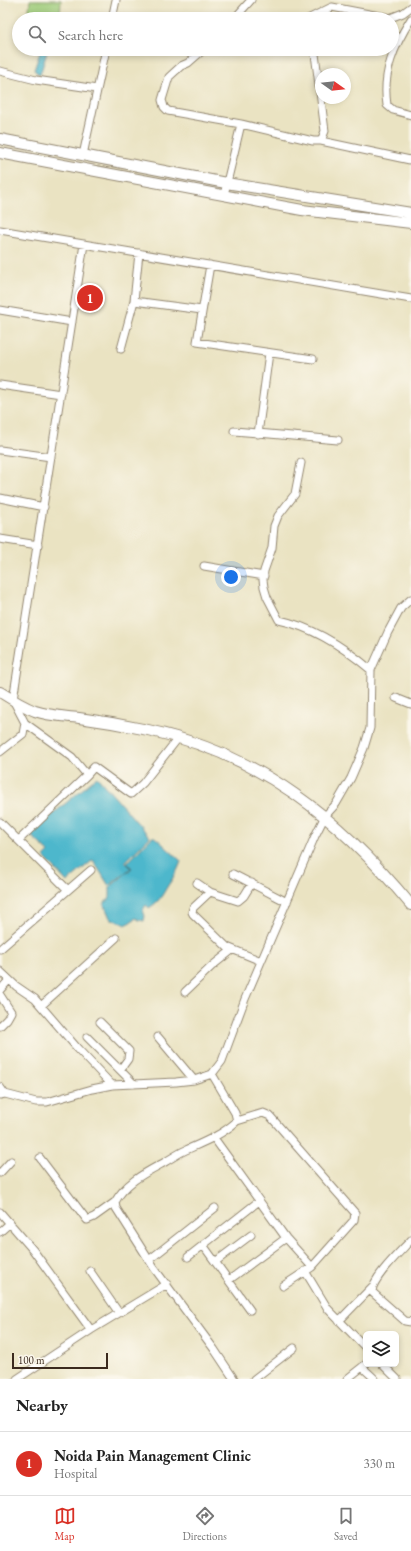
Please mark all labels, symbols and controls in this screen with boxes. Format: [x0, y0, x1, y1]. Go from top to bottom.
search box [12, 12, 399, 56]
icon: search [26, 23, 48, 45]
text: Search here [58, 25, 123, 44]
north arrow [315, 68, 351, 104]
pin: 1 [77, 283, 103, 313]
your location [221, 567, 241, 587]
map controls [363, 1331, 399, 1367]
button: layers [363, 1331, 399, 1367]
scale bar [12, 1351, 108, 1370]
text: 100 m [18, 1353, 45, 1367]
text: Nearby [16, 1394, 68, 1416]
text: Noida Pain Management Clinic [54, 1446, 251, 1465]
text: 1 [26, 1455, 32, 1472]
text: 330 m [364, 1455, 395, 1472]
text: Hospital [54, 1465, 98, 1482]
tab: Map [54, 1505, 76, 1543]
tab: Directions [183, 1505, 227, 1543]
tab: Saved [334, 1505, 357, 1543]

